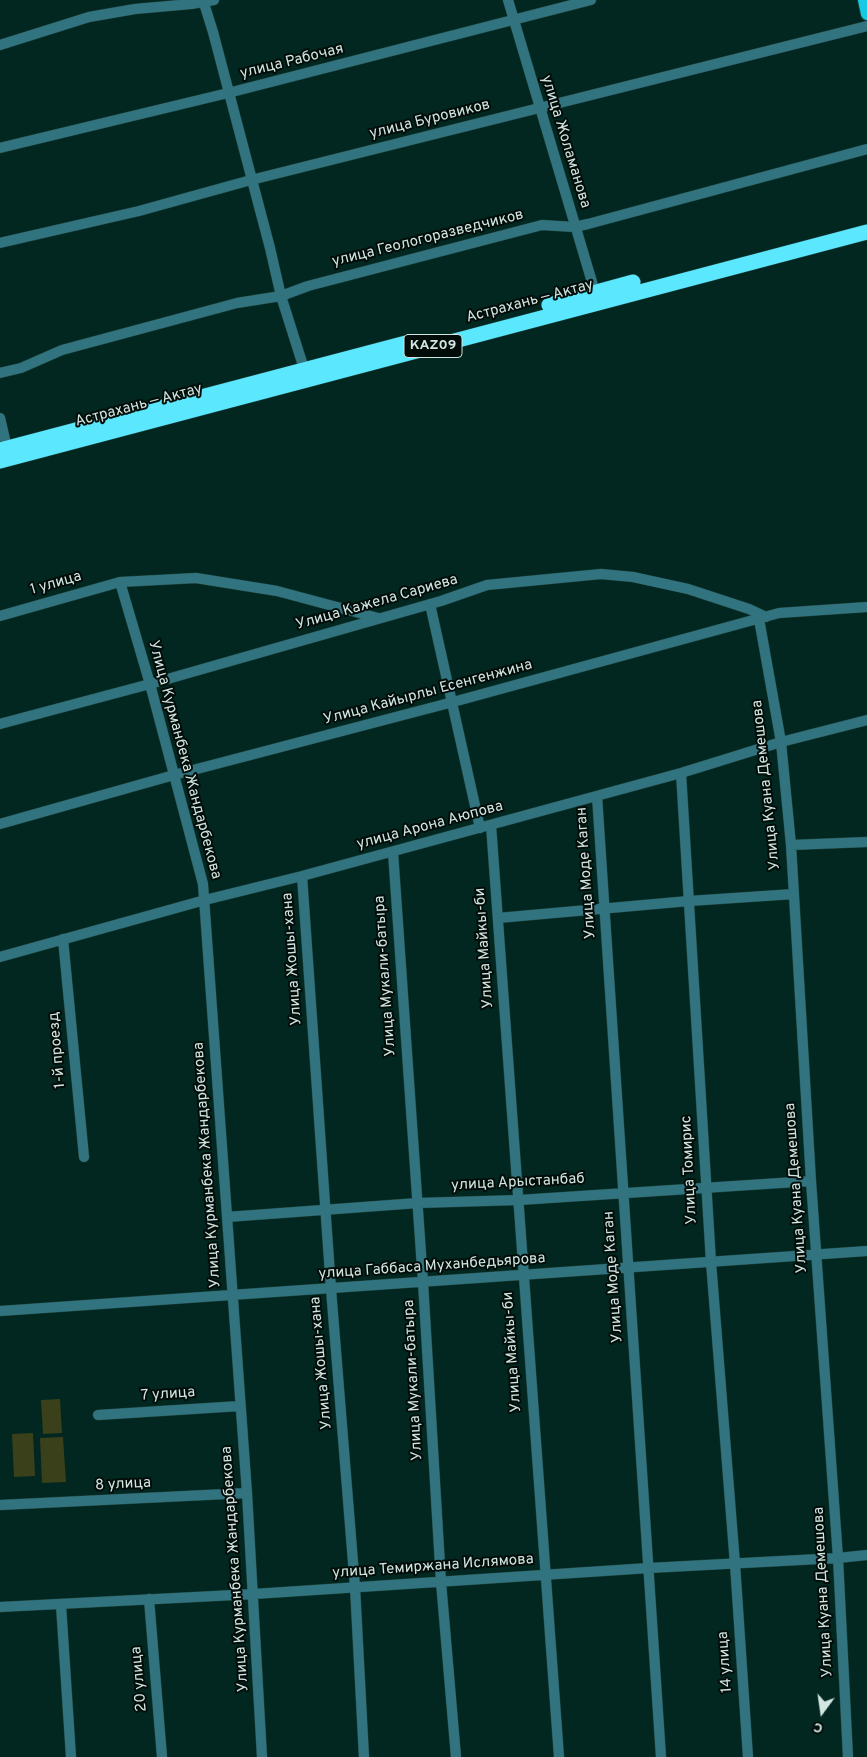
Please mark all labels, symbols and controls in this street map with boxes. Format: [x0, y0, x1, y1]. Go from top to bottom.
street label: улица Рабочая [238, 40, 346, 84]
street label: улица Жоламанова [536, 73, 594, 211]
street label: улица Буровиков [368, 96, 492, 144]
street label: улица Геологоразведчиков [330, 206, 526, 272]
street label: Астрахань — Актау [464, 276, 596, 328]
road number: KAZ09 [404, 334, 462, 358]
street label: Астрахань — Актау [73, 380, 205, 432]
street label: 1 улица [28, 568, 84, 600]
street label: Улица Кажела Сариева [294, 571, 460, 635]
street label: Улица Курманбека Жандарбекова [143, 639, 225, 881]
street label: Улица Кайырлы Есенгенжина [322, 656, 534, 730]
street label: Улица Куана Демешова [749, 699, 785, 871]
street label: улица Арона Аюпова [355, 798, 505, 854]
street label: Улица Моде Каган [573, 806, 601, 940]
street label: Улица Майкы-би [472, 887, 498, 1009]
street label: Улица Жошы-хана [279, 892, 307, 1026]
street label: Улица Мукали-батыра [371, 895, 401, 1057]
street label: 1-й проезд [46, 1011, 70, 1089]
street label: Улица Курманбека Жандарбекова [190, 1042, 226, 1288]
street label: Улица Куана Демешова [782, 1102, 812, 1274]
street label: Улица Томирис [678, 1115, 702, 1225]
street label: улица Арыстанбаб [451, 1171, 585, 1195]
street label: Улица Моде Каган [600, 1210, 628, 1344]
street label: улица Габбаса Муханбедьярова [318, 1250, 546, 1284]
street label: Улица Майкы-би [500, 1291, 526, 1413]
street label: Улица Жошы-хана [307, 1296, 337, 1430]
street label: Улица Мукали-батыра [401, 1299, 427, 1461]
street label: 7 улица [140, 1384, 196, 1406]
street label: Улица Курманбека Жандарбекова [218, 1446, 254, 1692]
street label: 8 улица [95, 1475, 151, 1495]
street label: Улица Куана Демешова [811, 1506, 837, 1678]
street label: улица Темиржана Ислямова [332, 1551, 534, 1583]
street label: 14 улица [715, 1631, 737, 1693]
street label: 20 улица [128, 1646, 152, 1712]
north arrow [797, 1687, 847, 1737]
text: С [812, 1718, 825, 1736]

